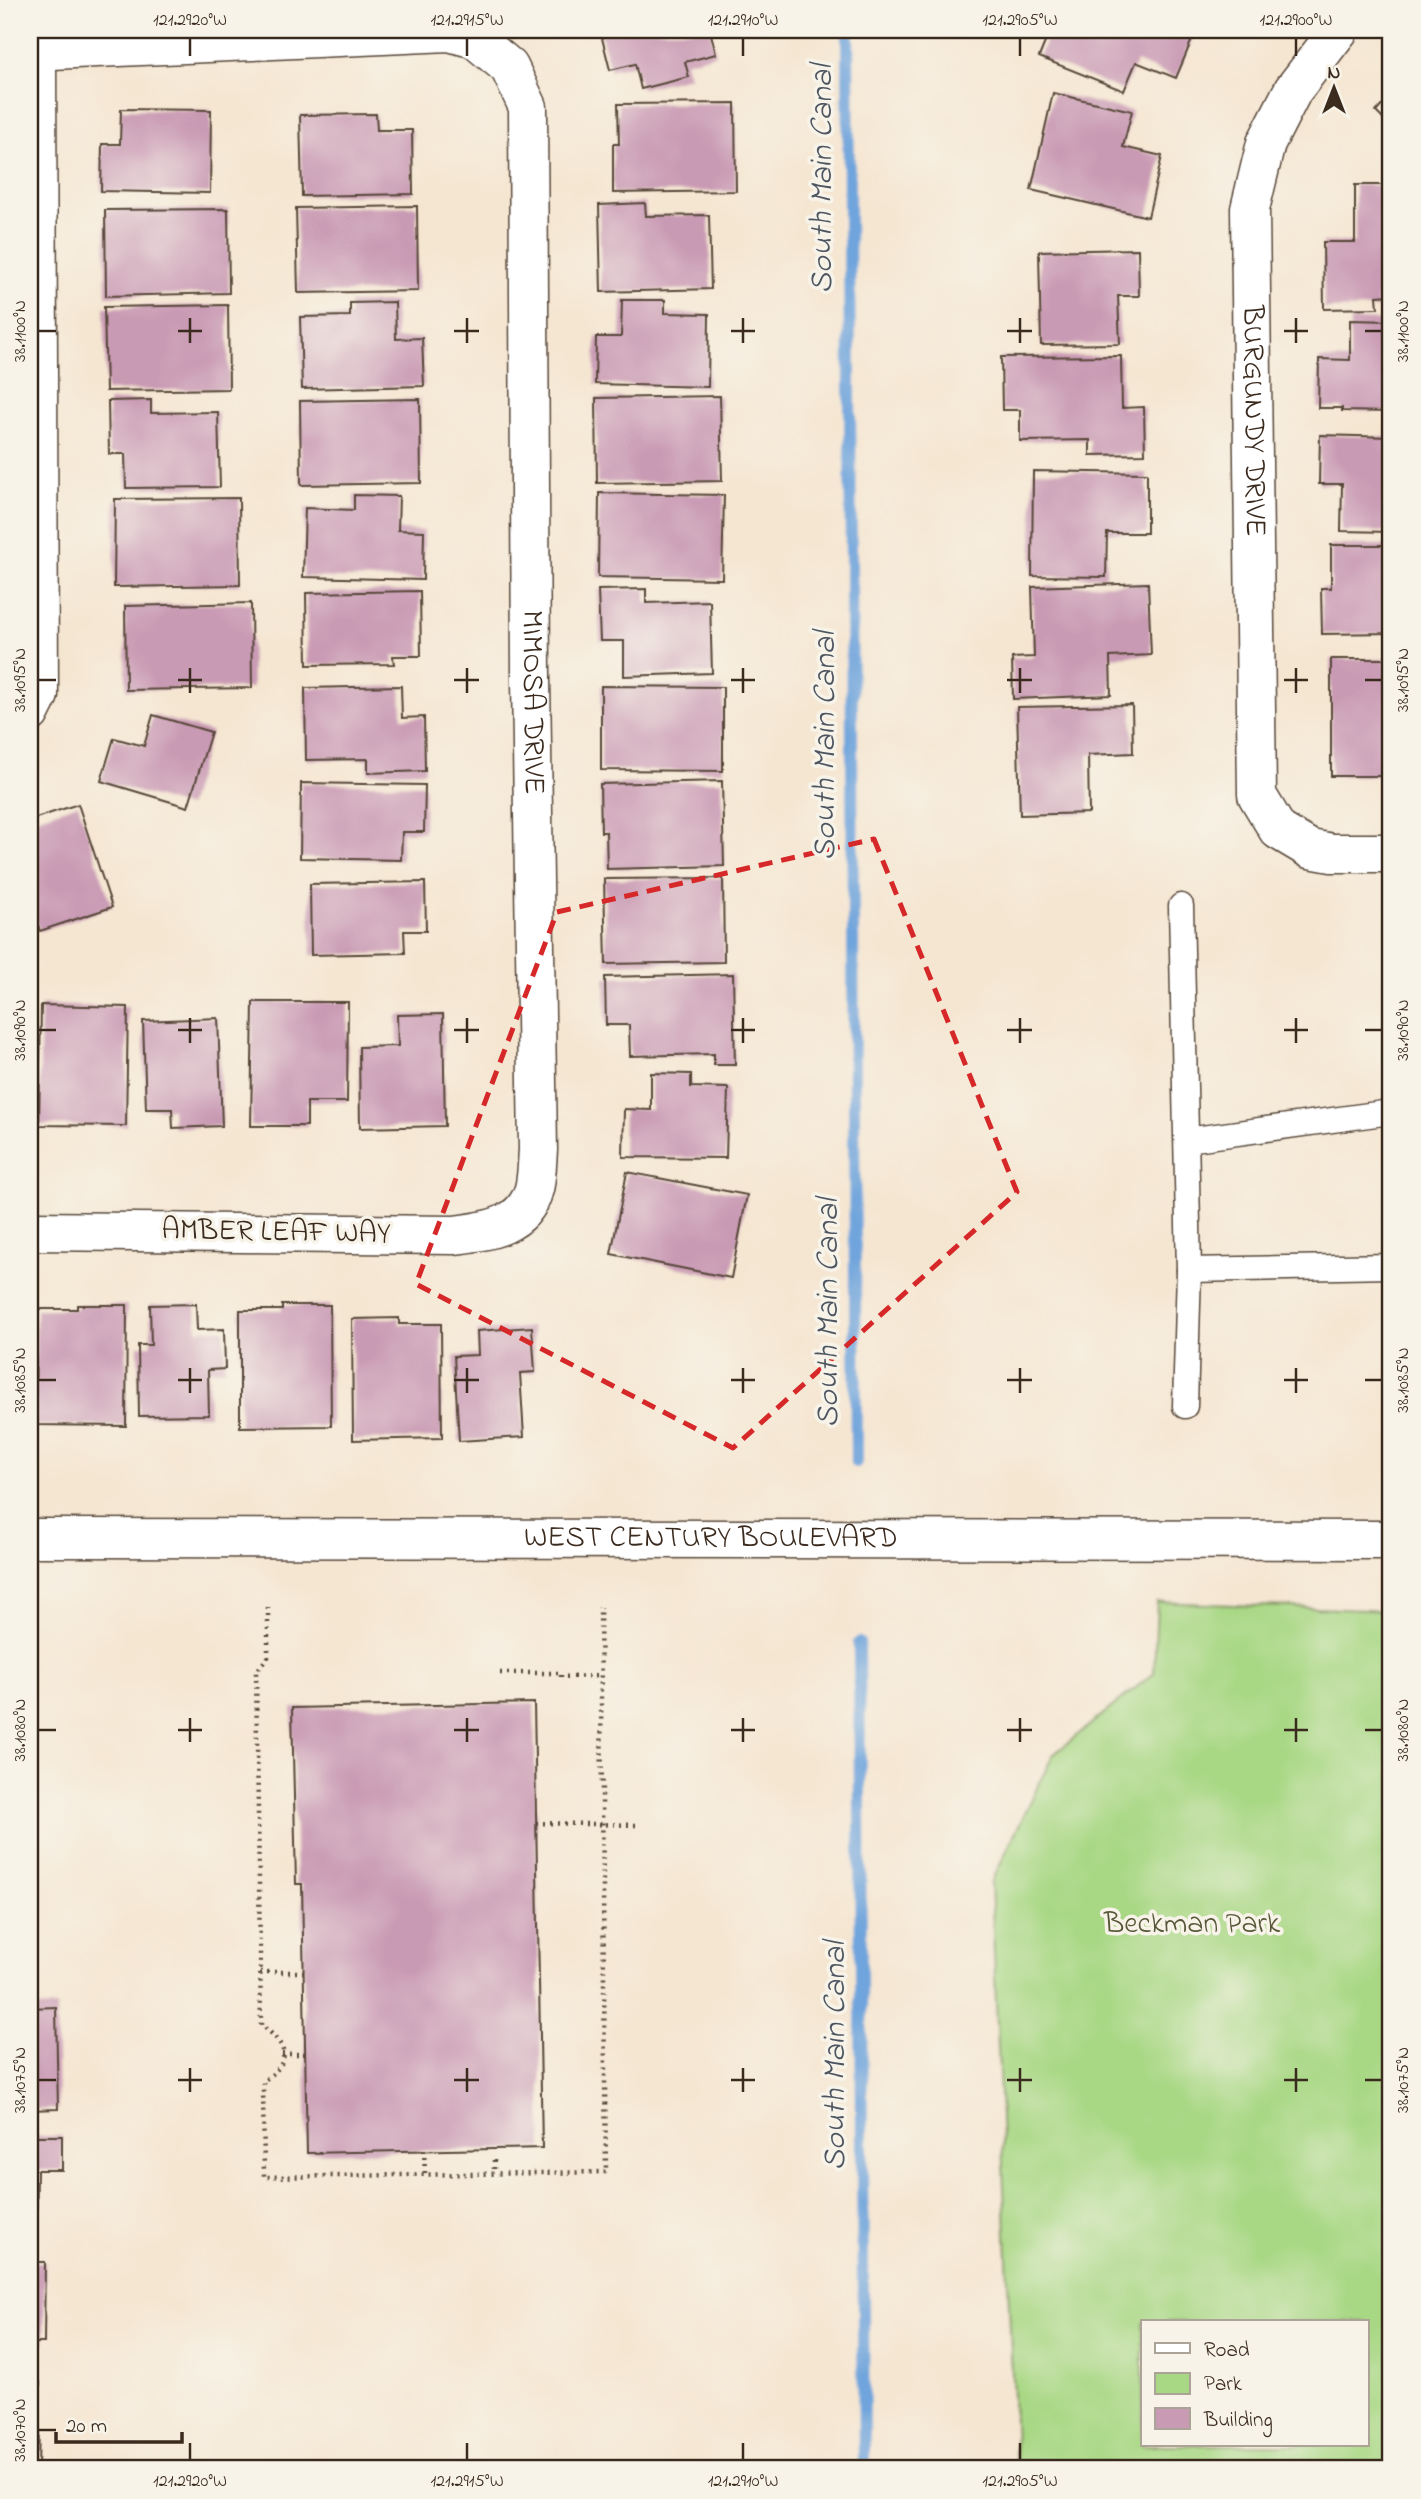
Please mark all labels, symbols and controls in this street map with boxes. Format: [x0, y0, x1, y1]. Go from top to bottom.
text: 121.2920°W [153, 8, 227, 34]
text: 121.2915°W [430, 8, 504, 34]
text: 121.2910°W [708, 8, 778, 34]
text: 121.2905°W [982, 8, 1058, 34]
text: 121.2900°W [1260, 8, 1332, 34]
north arrow [1298, 52, 1368, 122]
text: N [1328, 60, 1341, 87]
water label: South Main Canal [800, 61, 847, 293]
text: 38.1100°N [8, 300, 34, 362]
text: 38.1100°N [1391, 300, 1417, 362]
street label: BURGUNDY DRIVE [1229, 304, 1276, 537]
street label: MIMOSA DRIVE [509, 610, 555, 795]
water label: South Main Canal [803, 628, 850, 860]
text: 38.1095°N [8, 648, 34, 712]
text: 38.1095°N [1391, 648, 1417, 712]
text: 38.1090°N [8, 999, 34, 1061]
text: 38.1090°N [1391, 999, 1417, 1061]
water label: South Main Canal [806, 1195, 853, 1427]
street label: AMBER LEAF WAY [161, 1209, 391, 1257]
text: 38.1085°N [8, 1347, 34, 1413]
text: 38.1085°N [1391, 1347, 1417, 1413]
street label: WEST CENTURY BOULEVARD [524, 1517, 898, 1561]
text: 38.1080°N [8, 1699, 34, 1761]
text: 38.1080°N [1391, 1699, 1417, 1761]
park label: Beckman Park [1103, 1903, 1281, 1947]
water label: South Main Canal [813, 1938, 860, 2170]
text: 38.1075°N [8, 2047, 34, 2113]
text: 38.1075°N [1391, 2047, 1417, 2113]
legend [1141, 2320, 1368, 2446]
text: Road [1204, 2336, 1250, 2366]
text: Park [1204, 2370, 1243, 2400]
text: 38.1070°N [8, 2398, 34, 2462]
scale bar [56, 2401, 182, 2445]
text: Building [1203, 2406, 1273, 2438]
text: 20 m [66, 2412, 107, 2442]
text: 121.2920°W [153, 2469, 227, 2495]
text: 121.2915°W [430, 2469, 504, 2495]
text: 121.2910°W [708, 2469, 778, 2495]
text: 121.2905°W [982, 2469, 1058, 2495]

